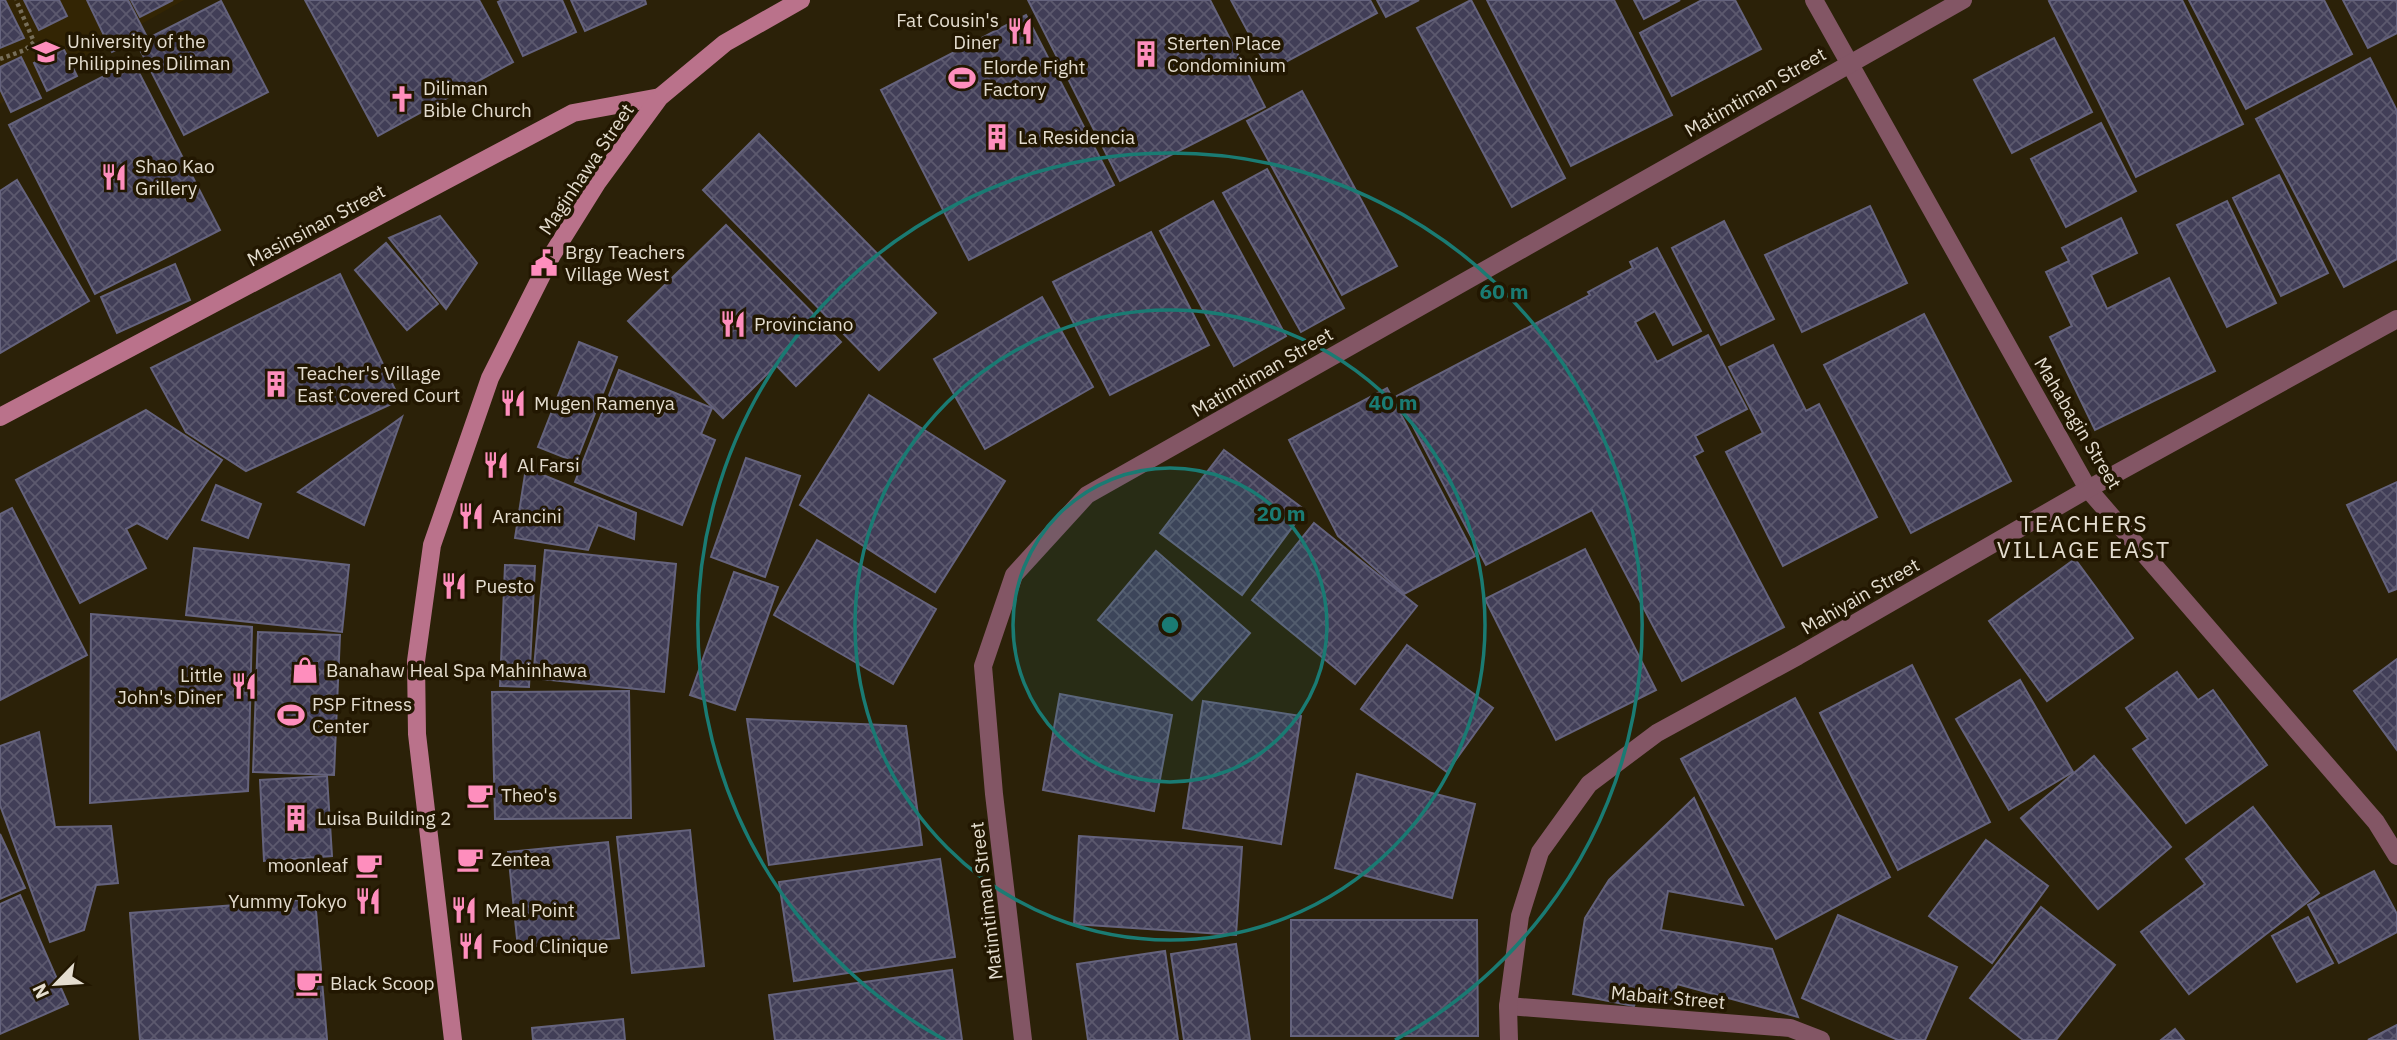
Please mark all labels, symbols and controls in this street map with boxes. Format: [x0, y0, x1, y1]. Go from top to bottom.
place label: Fat Cousin's Diner [896, 8, 999, 54]
restaurant icon: Fat Cousin's Diner [1005, 16, 1035, 46]
place label: University of the Philippines Diliman [67, 29, 231, 75]
place label: Sterten Place Condominium [1167, 31, 1286, 77]
school or university icon: University of the Philippines Diliman [31, 37, 61, 67]
building icon: Sterten Place Condominium [1131, 39, 1161, 69]
street label: Matimtiman Street [1680, 42, 1830, 142]
place label: Elorde Fight Factory [983, 55, 1086, 101]
sports icon: Elorde Fight Factory [947, 63, 977, 93]
place label: Diliman Bible Church [423, 76, 532, 122]
church icon: Diliman Bible Church [387, 84, 417, 114]
street label: Maginhawa Street [533, 99, 639, 239]
building icon: La Residencia [982, 122, 1012, 152]
place label: La Residencia [1018, 125, 1135, 149]
place label: Shao Kao Grillery [135, 154, 215, 200]
restaurant icon: Shao Kao Grillery [99, 162, 129, 192]
street label: Masinsinan Street [243, 179, 389, 271]
place label: Brgy Teachers Village West [565, 240, 685, 286]
public building icon: Brgy Teachers Village West [529, 248, 559, 278]
text: 60 m [1480, 277, 1528, 305]
restaurant icon: Provinciano [718, 309, 748, 339]
place label: Provinciano [754, 312, 853, 336]
street label: Matimtiman Street [1187, 322, 1337, 422]
street label: Mahabagin Street [2029, 353, 2127, 493]
place label: Teacher's Village East Covered Court [297, 361, 460, 407]
building icon: Teacher's Village East Covered Court [261, 369, 291, 399]
restaurant icon: Mugen Ramenya [498, 388, 528, 418]
text: 40 m [1369, 388, 1417, 416]
place label: Mugen Ramenya [534, 391, 675, 415]
restaurant icon: Al Farsi [481, 450, 511, 480]
place label: Al Farsi [517, 453, 580, 477]
text: 20 m [1257, 499, 1305, 527]
restaurant icon: Arancini [456, 501, 486, 531]
place label: Arancini [492, 504, 562, 528]
district label: TEACHERS VILLAGE EAST [1997, 508, 2171, 564]
street label: Mahiyain Street [1797, 552, 1923, 640]
restaurant icon: Puesto [439, 571, 469, 601]
place label: Puesto [475, 574, 534, 598]
centre of rings [1158, 613, 1182, 637]
shop icon: Banahaw Heal Spa Mahinhawa [290, 655, 320, 685]
place label: Banahaw Heal Spa Mahinhawa [326, 658, 587, 682]
place label: Little John's Diner [117, 663, 223, 709]
restaurant icon: Little John's Diner [229, 671, 259, 701]
place label: PSP Fitness Center [312, 692, 412, 738]
sports icon: PSP Fitness Center [276, 700, 306, 730]
cafe icon: Theo's [465, 780, 495, 810]
place label: Theo's [501, 783, 557, 807]
building icon: Luisa Building 2 [281, 803, 311, 833]
place label: Luisa Building 2 [317, 806, 451, 830]
street label: Matimtiman Street [964, 821, 1008, 981]
cafe icon: Zentea [455, 844, 485, 874]
place label: Zentea [491, 847, 550, 871]
cafe icon: moonleaf [354, 850, 384, 880]
place label: moonleaf [267, 853, 348, 877]
restaurant icon: Yummy Tokyo [353, 886, 383, 916]
place label: Yummy Tokyo [228, 889, 347, 913]
restaurant icon: Meal Point [449, 895, 479, 925]
place label: Meal Point [485, 898, 575, 922]
restaurant icon: Food Clinique [456, 931, 486, 961]
place label: Food Clinique [492, 934, 608, 958]
north arrow [21, 949, 91, 1019]
cafe icon: Black Scoop [294, 968, 324, 998]
place label: Black Scoop [330, 971, 435, 995]
text: N [27, 980, 54, 1002]
street label: Mabait Street [1610, 980, 1726, 1014]

